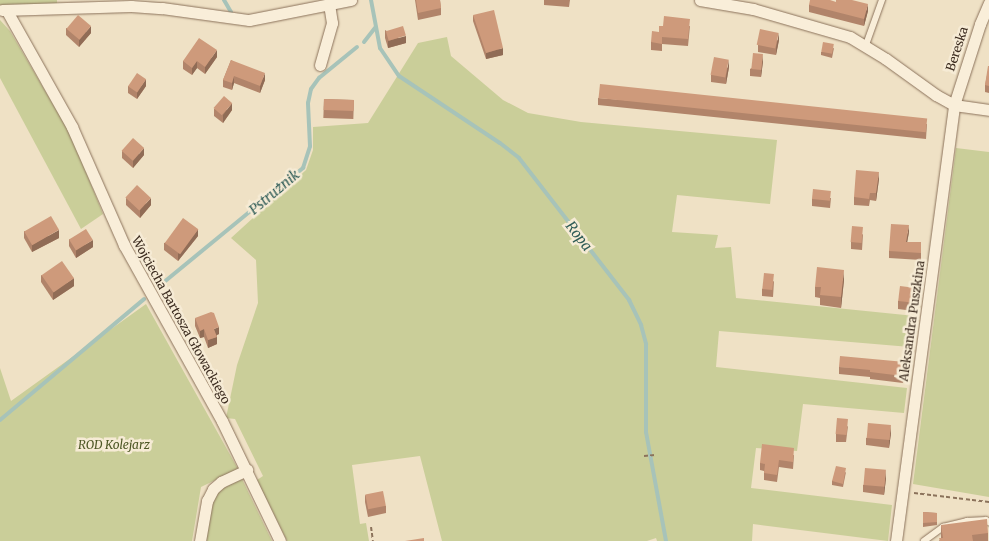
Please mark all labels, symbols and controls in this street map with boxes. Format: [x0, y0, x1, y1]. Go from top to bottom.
street label: Bereska [943, 25, 971, 73]
water label: Pstrużnik [245, 166, 303, 218]
water label: Ropa [562, 218, 596, 254]
street label: Wojciecha Bartosza Głowackiego [129, 234, 233, 406]
street label: Aleksandra Puszkina [896, 260, 928, 382]
park label: ROD Kolejarz [78, 438, 150, 452]

